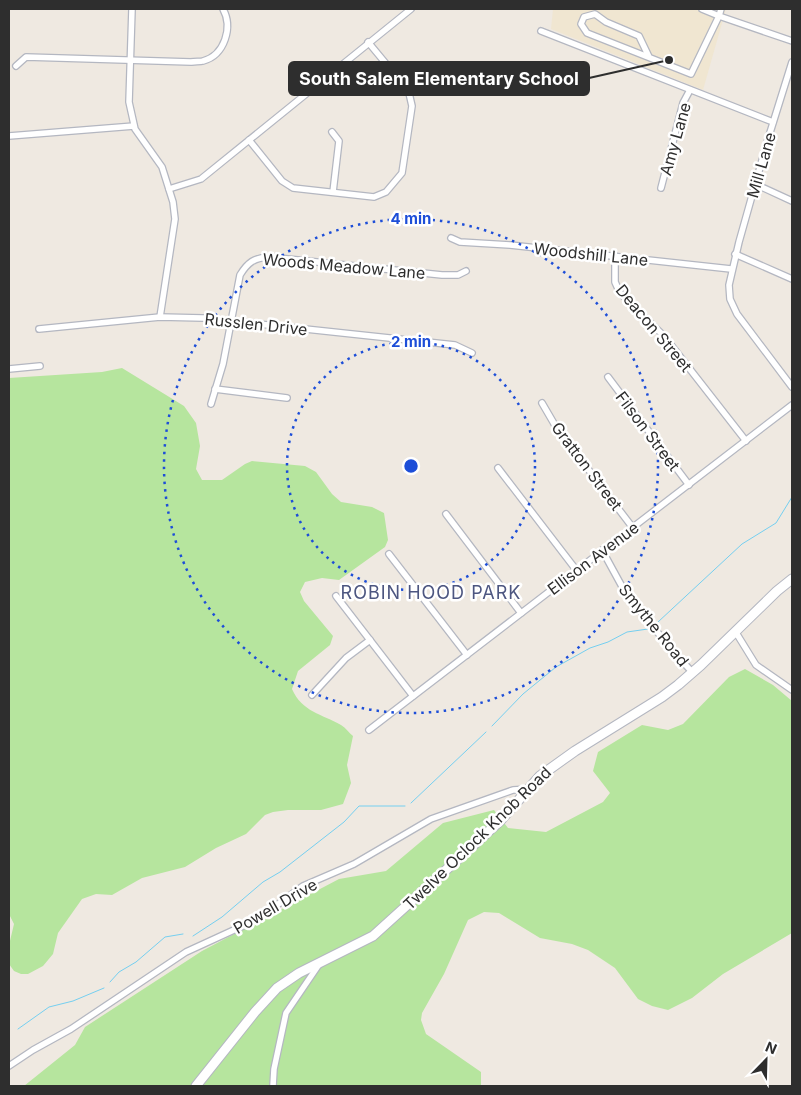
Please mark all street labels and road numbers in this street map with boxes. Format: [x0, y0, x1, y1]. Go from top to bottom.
street label: Amy Lane [655, 100, 695, 178]
street label: Mill Lane [742, 130, 780, 200]
street label: Woodshill Lane [533, 238, 649, 270]
street label: Woods Meadow Lane [262, 249, 426, 283]
street label: Deacon Street [612, 280, 696, 376]
street label: Russlen Drive [203, 309, 309, 339]
street label: Filson Street [612, 387, 684, 475]
street label: Gratton Street [547, 418, 627, 514]
street label: Ellison Avenue [543, 517, 643, 599]
street label: Smythe Road [615, 580, 693, 670]
street label: Twelve Oclock Knob Road [399, 762, 555, 914]
street label: Powell Drive [229, 874, 321, 938]

